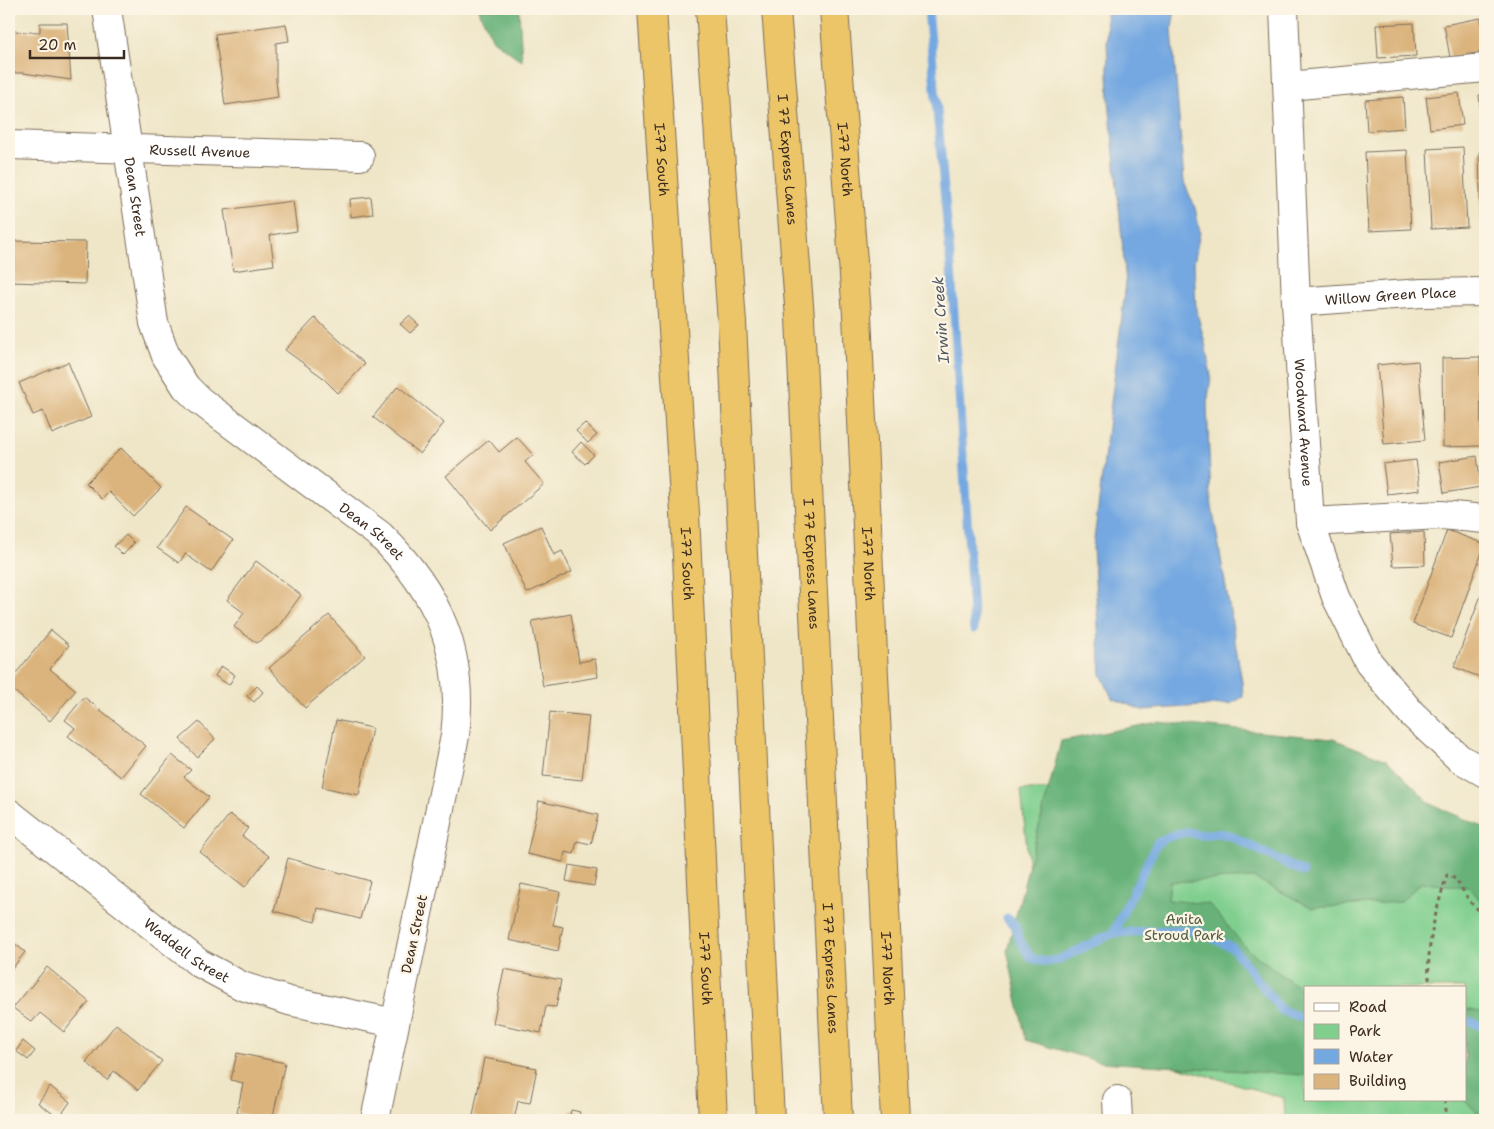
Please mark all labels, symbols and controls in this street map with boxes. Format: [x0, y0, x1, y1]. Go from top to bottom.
scale bar [30, 28, 124, 60]
text: 20 m [38, 35, 77, 55]
street label: I 77 Express Lanes [774, 93, 802, 226]
street label: I-77 South [650, 122, 673, 197]
street label: I-77 North [834, 122, 857, 197]
street label: Russell Avenue [149, 140, 251, 162]
street label: Dean Street [120, 156, 150, 238]
water label: Irwin Creek [928, 276, 954, 365]
street label: Willow Green Place [1324, 283, 1457, 309]
street label: Woodward Avenue [1291, 358, 1317, 487]
street label: I 77 Express Lanes [800, 498, 824, 630]
street label: Dean Street [336, 499, 408, 564]
street label: I-77 North [858, 526, 879, 601]
street label: I-77 South [677, 527, 698, 601]
street label: Dean Street [397, 893, 431, 975]
street label: I 77 Express Lanes [819, 902, 843, 1034]
park label: Anita Stroud Park [1144, 910, 1224, 944]
street label: Waddell Street [140, 914, 233, 987]
street label: I-77 South [695, 931, 717, 1006]
street label: I-77 North [877, 931, 899, 1006]
legend [1304, 986, 1466, 1102]
text: Road [1349, 997, 1387, 1017]
text: Park [1349, 1021, 1381, 1041]
text: Water [1349, 1047, 1393, 1067]
text: Building [1349, 1071, 1406, 1091]

